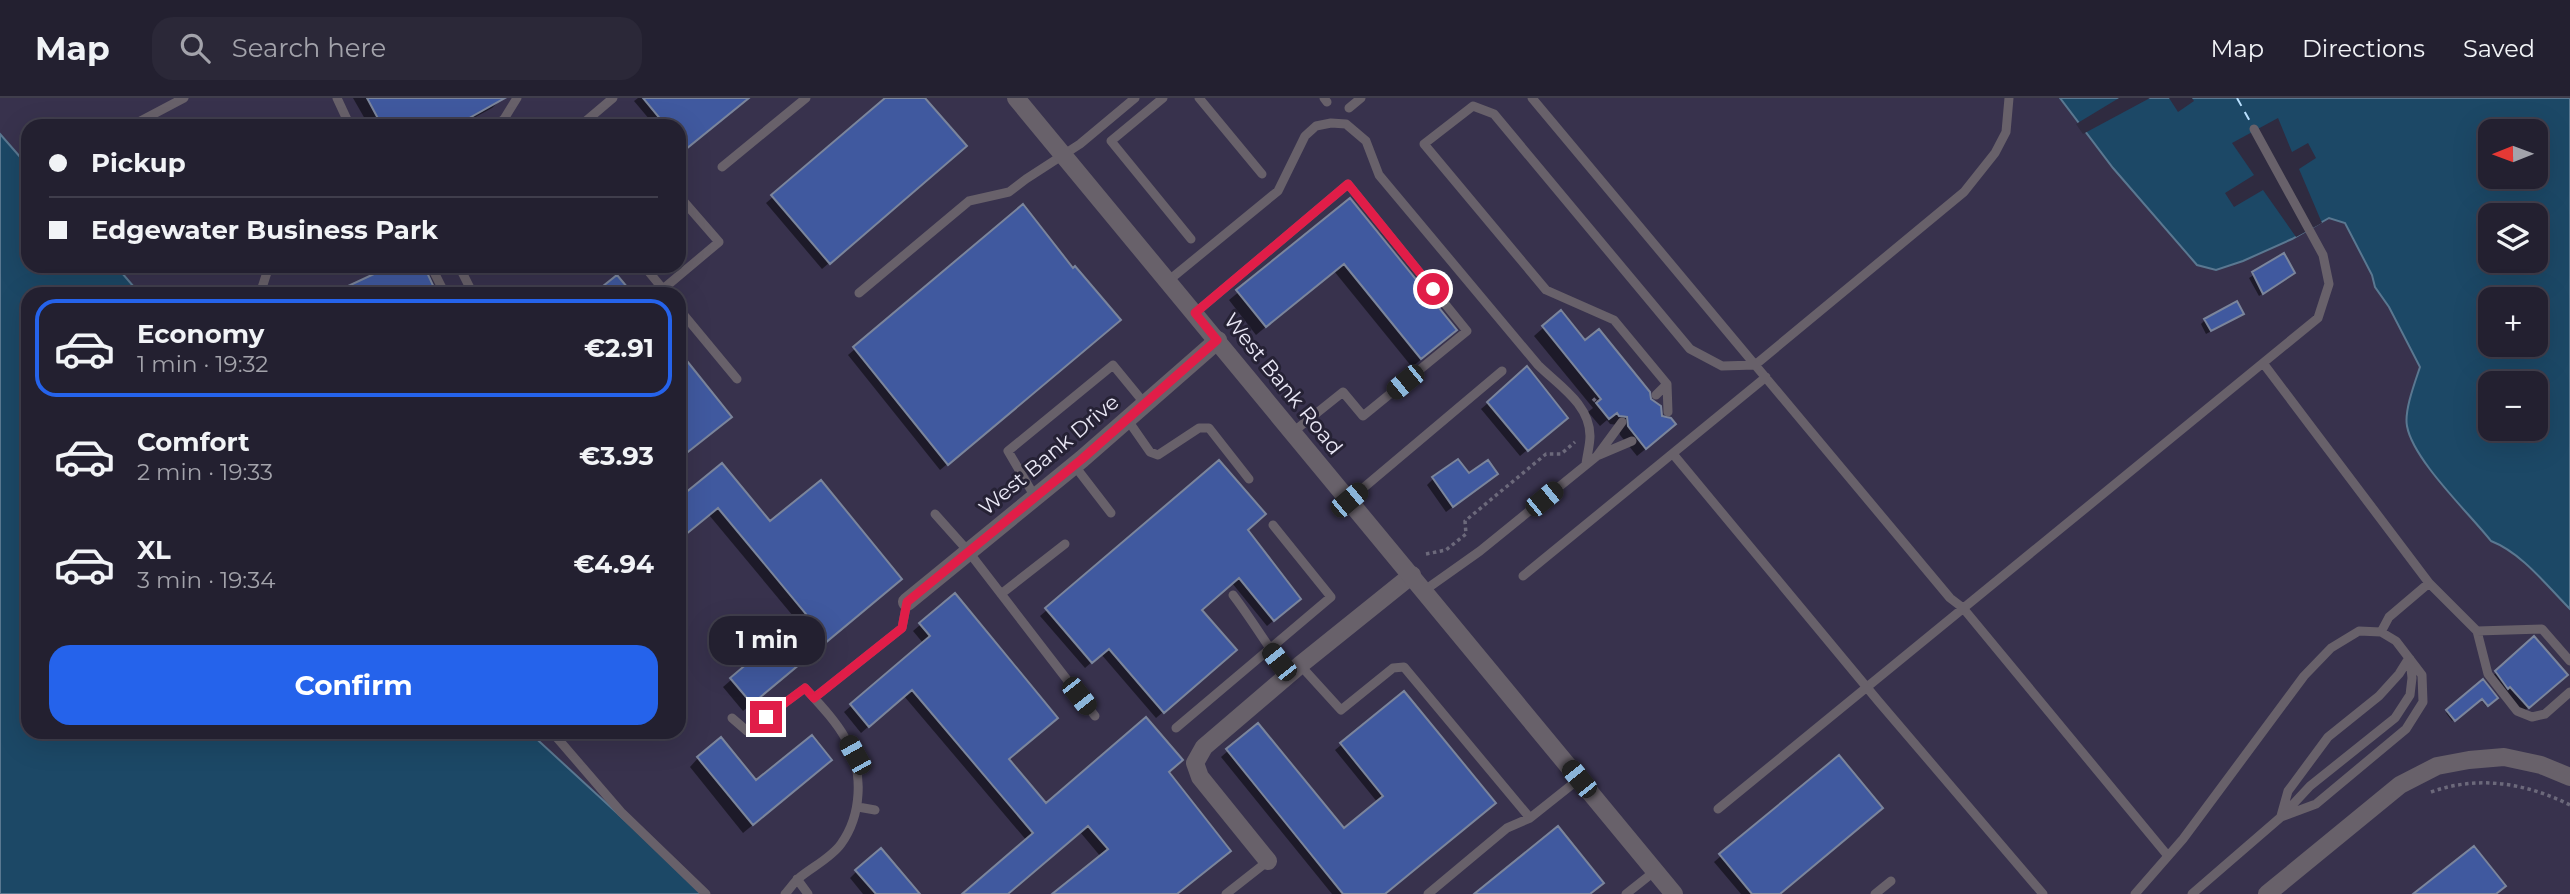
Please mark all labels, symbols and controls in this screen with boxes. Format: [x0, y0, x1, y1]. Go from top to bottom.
search box [152, 17, 642, 80]
text: Map [35, 28, 110, 68]
icon: search [176, 29, 214, 67]
text: Search here [232, 32, 386, 64]
text: Map [2211, 34, 2264, 63]
text: Directions [2302, 34, 2425, 63]
text: Saved [2463, 34, 2535, 63]
north arrow [2478, 119, 2548, 189]
map controls [2478, 119, 2548, 441]
text: Pickup [91, 147, 186, 179]
button: layers [2478, 203, 2548, 273]
text: Edgewater Business Park [91, 214, 438, 246]
route start [1417, 273, 1449, 305]
button: + [2478, 287, 2548, 357]
street label: West Bank Road [1219, 308, 1348, 459]
icon: car [53, 317, 116, 380]
text: Economy [137, 318, 264, 350]
text: €2.91 [584, 332, 654, 364]
text: 1 min · 19:32 [137, 350, 268, 378]
car [1383, 361, 1428, 403]
button: − [2478, 371, 2548, 441]
street label: West Bank Drive [974, 389, 1124, 520]
icon: car [53, 425, 116, 488]
text: Comfort [137, 426, 249, 458]
text: €3.93 [579, 440, 654, 472]
text: 2 min · 19:33 [137, 458, 273, 486]
car [1327, 478, 1372, 522]
car [1522, 478, 1567, 520]
icon: car [53, 533, 116, 596]
text: XL [137, 534, 171, 566]
text: €4.94 [574, 548, 654, 580]
text: 3 min · 19:34 [137, 566, 275, 594]
callout: 1 min [708, 616, 824, 664]
text: 1 min [736, 626, 798, 654]
car [1258, 639, 1301, 685]
button: Confirm [49, 645, 658, 725]
car [1058, 673, 1101, 719]
route end [750, 701, 782, 733]
car [836, 732, 875, 778]
car [1558, 756, 1601, 802]

